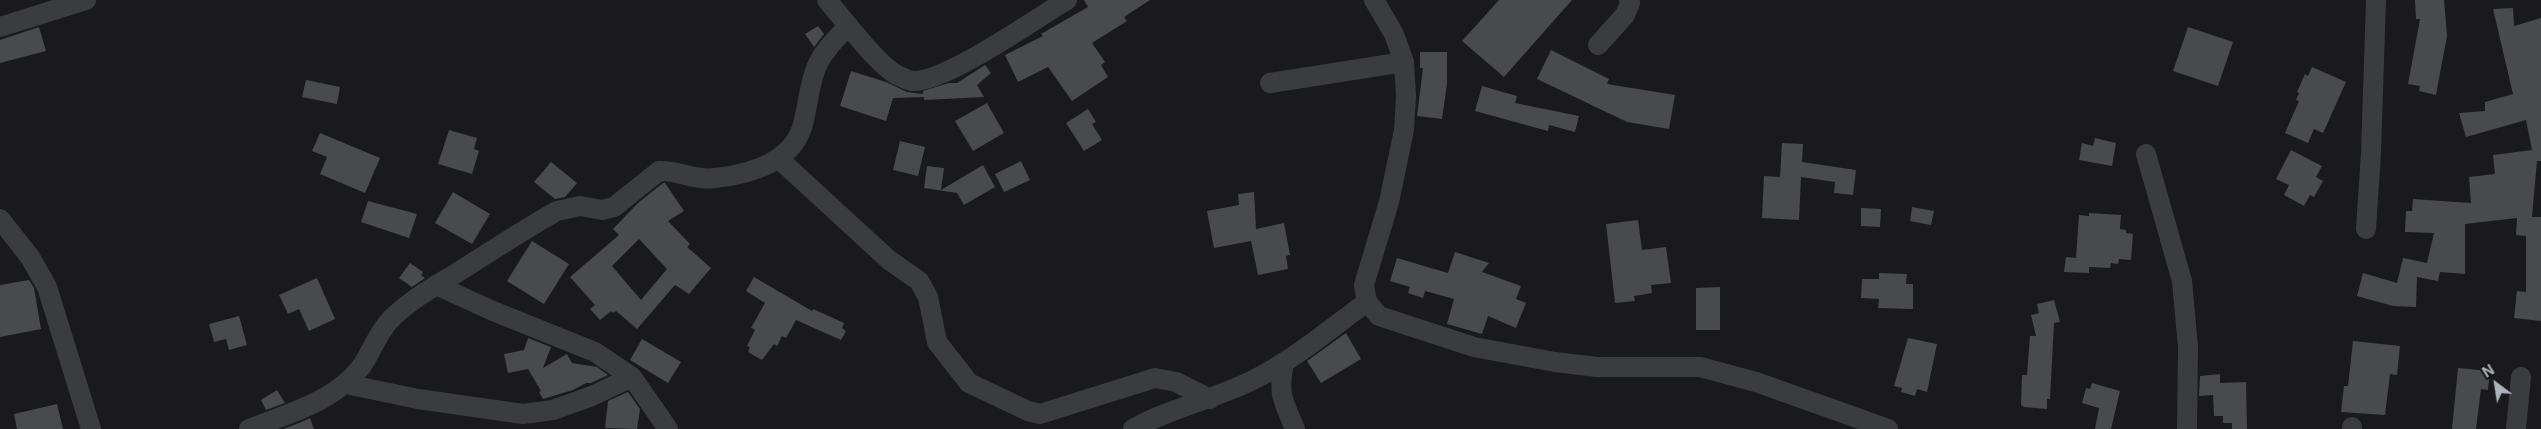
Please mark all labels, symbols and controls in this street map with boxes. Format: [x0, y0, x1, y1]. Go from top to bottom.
north arrow [2471, 359, 2521, 409]
text: N [2479, 361, 2497, 381]

